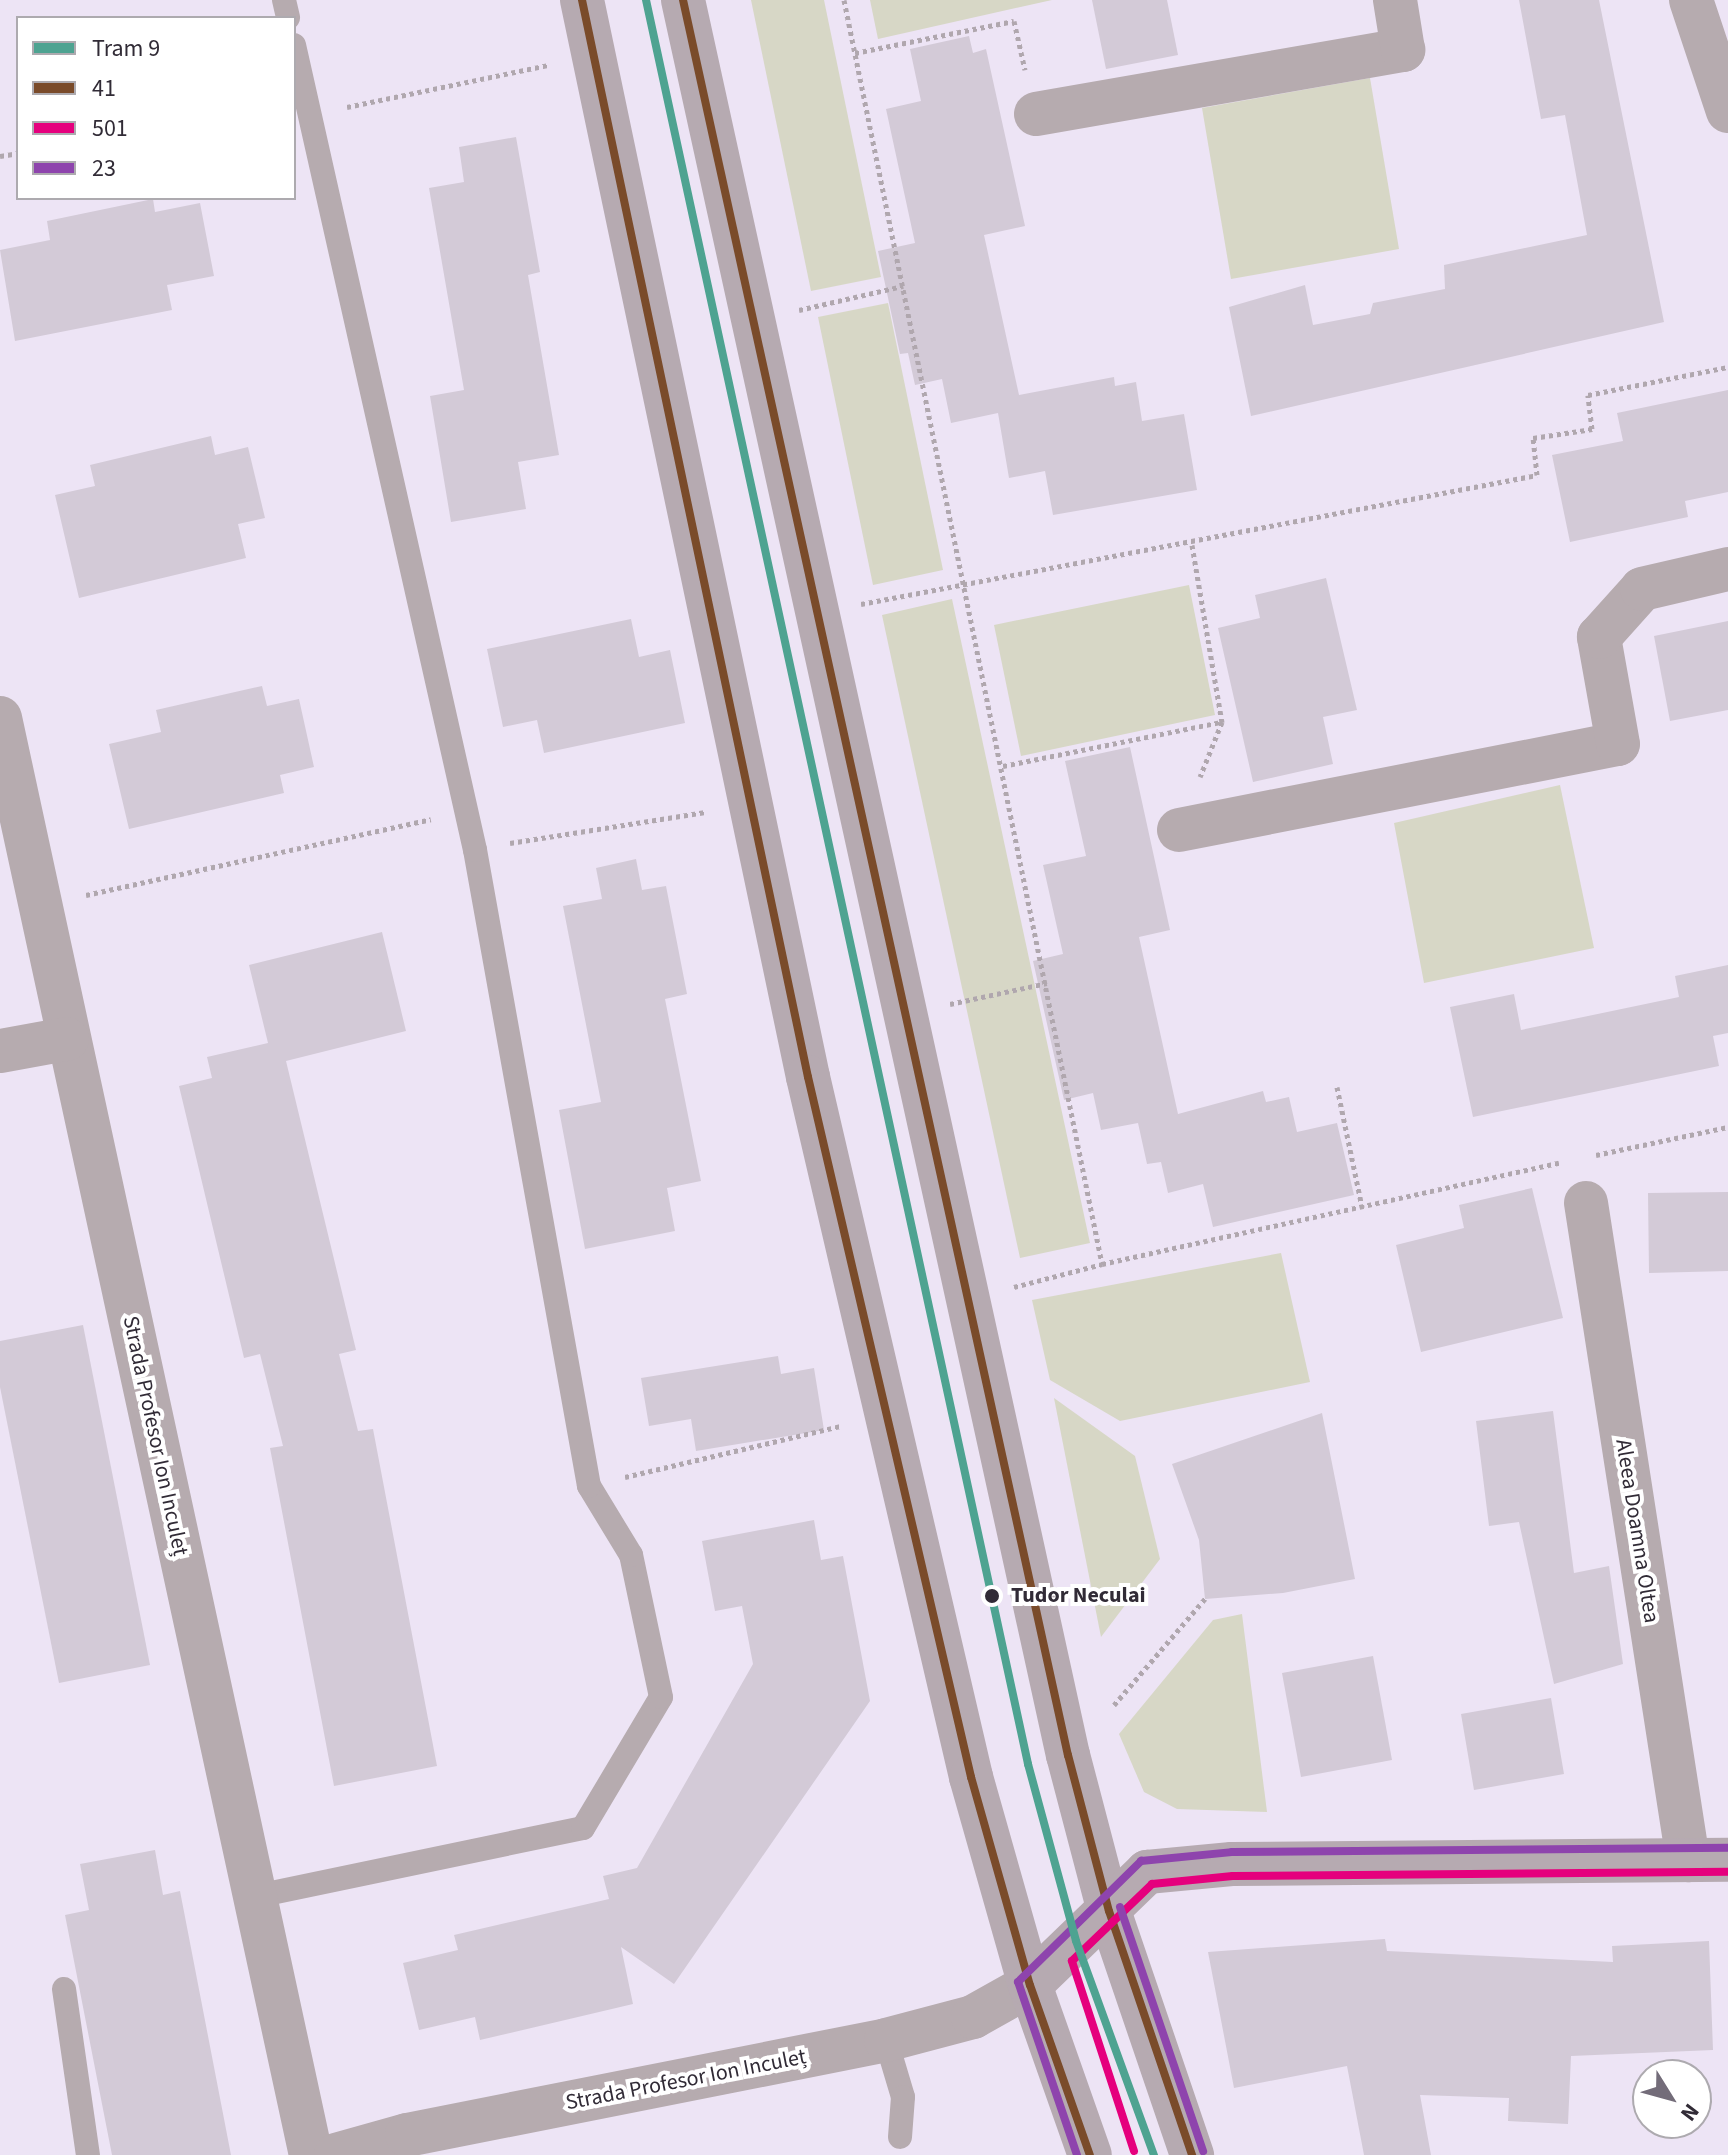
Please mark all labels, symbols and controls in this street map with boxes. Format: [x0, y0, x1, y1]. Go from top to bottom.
legend [16, 16, 296, 200]
text: Tram 9 [92, 31, 160, 66]
text: 41 [92, 71, 116, 106]
text: 501 [92, 111, 128, 146]
text: 23 [92, 151, 116, 186]
street label: Strada Profesor Ion Inculeț [117, 1314, 193, 1558]
street label: Aleea Doamna Oltea [1609, 1437, 1665, 1625]
place label: Tudor Neculai [1011, 1583, 1146, 1609]
marker: Tudor Neculai [980, 1584, 1004, 1608]
street label: Strada Profesor Ion Inculeț [564, 2044, 808, 2116]
north arrow [1632, 2059, 1712, 2139]
text: N [1672, 2097, 1707, 2128]

